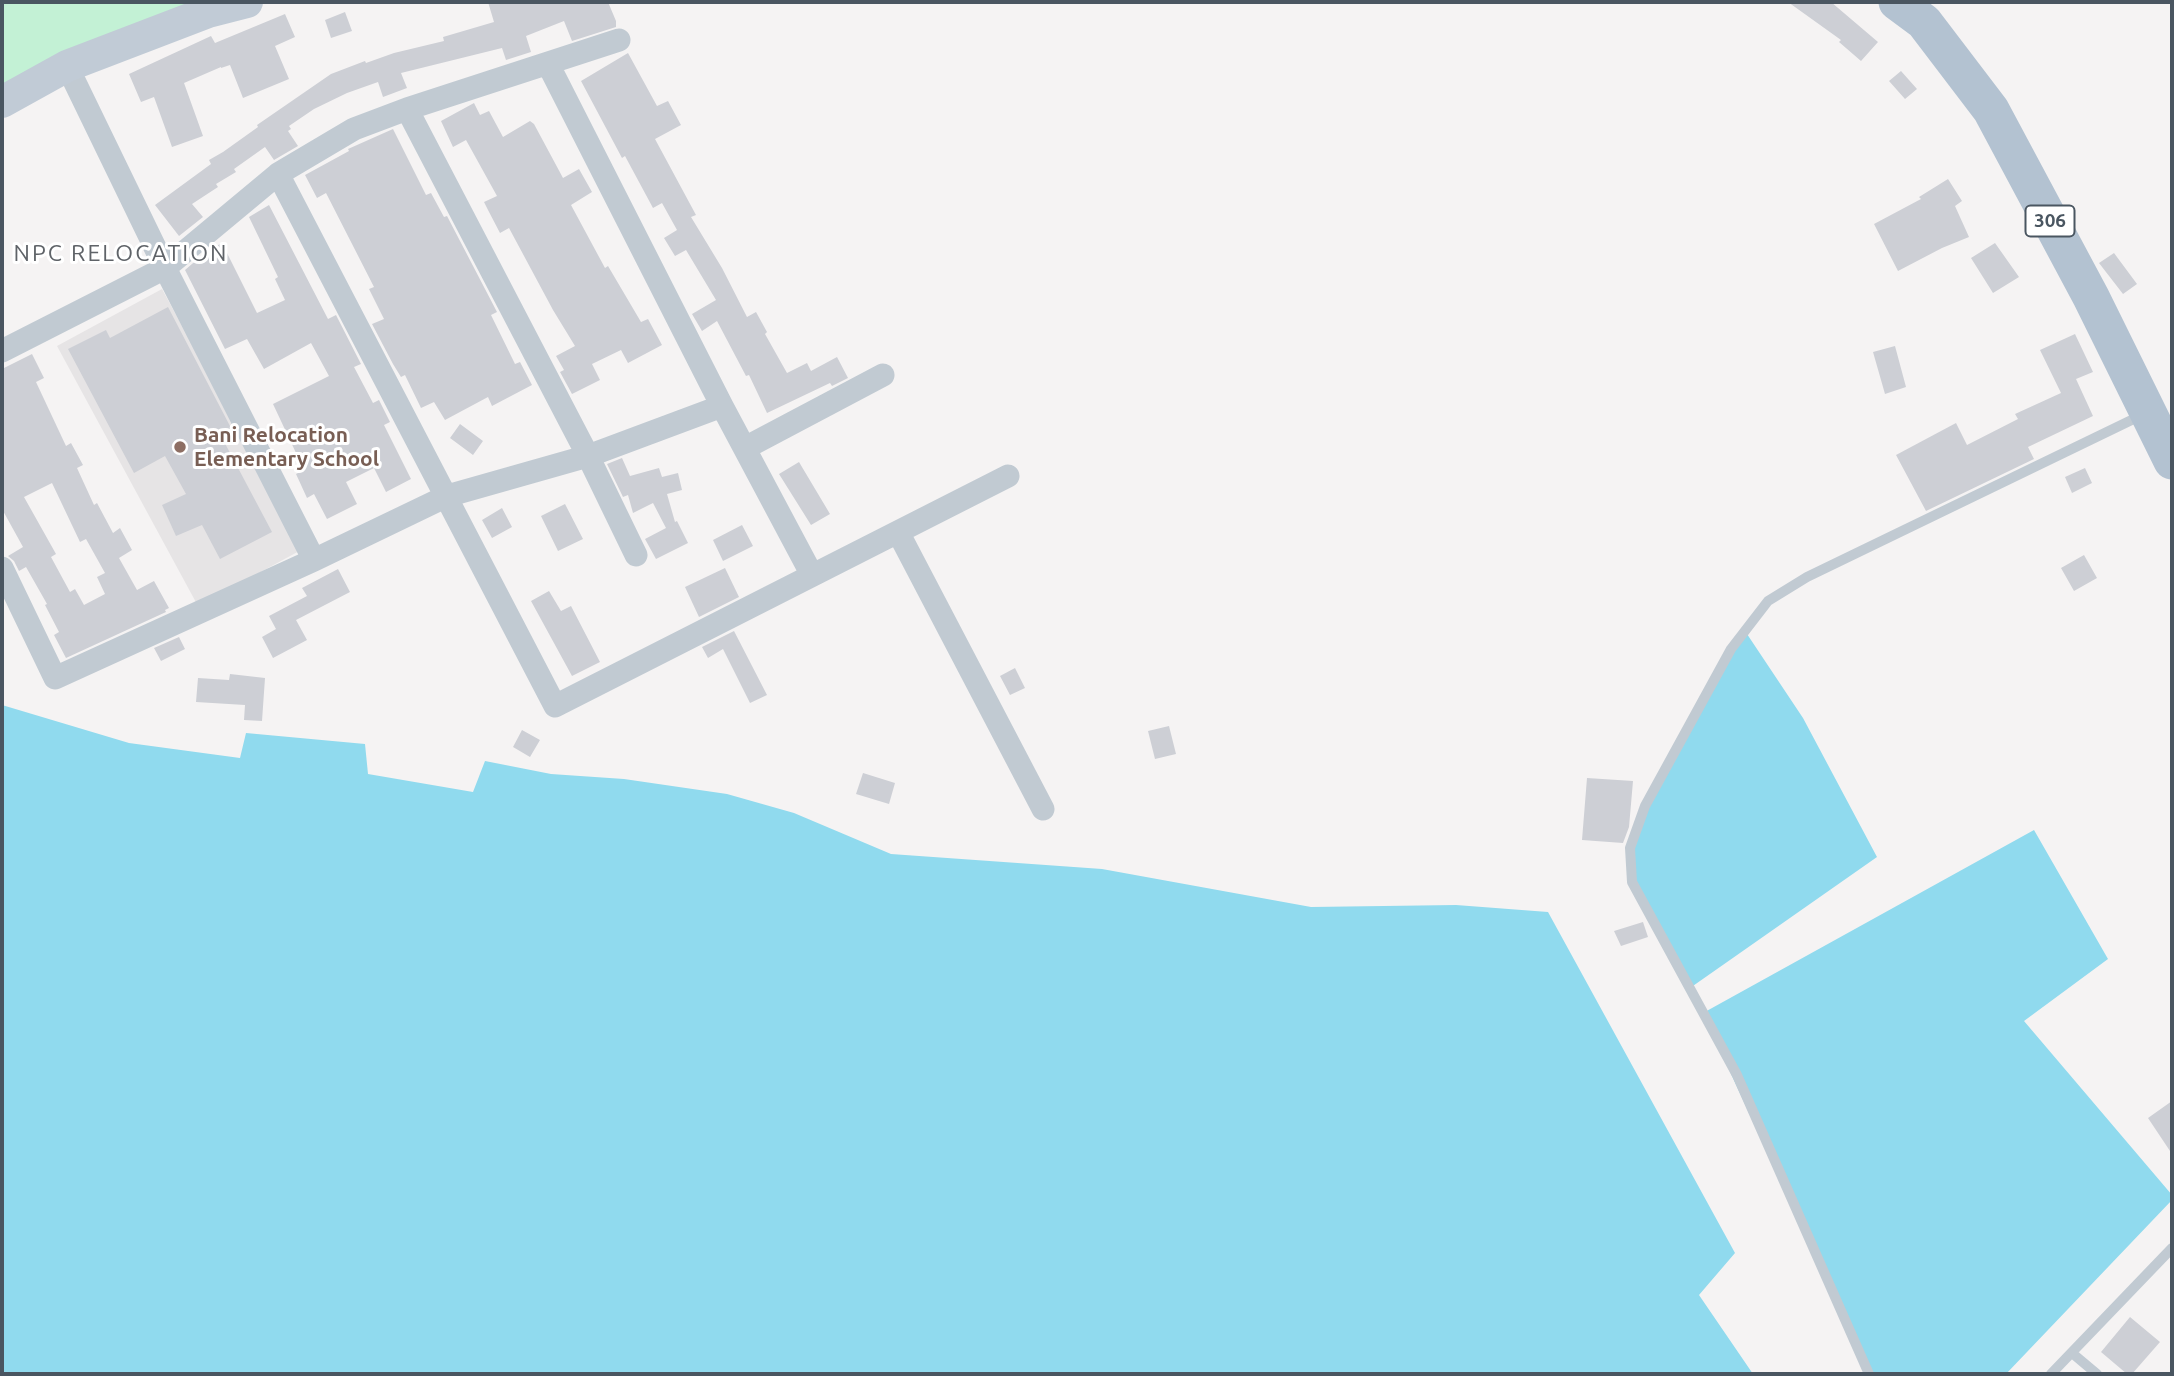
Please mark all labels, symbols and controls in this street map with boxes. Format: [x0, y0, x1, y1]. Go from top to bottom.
road number: 306 [2025, 206, 2074, 236]
district label: NPC RELOCATION [15, 239, 227, 267]
place label: Bani Relocation Elementary School [194, 422, 379, 472]
marker: Bani Relocation Elementary School [172, 439, 188, 455]

